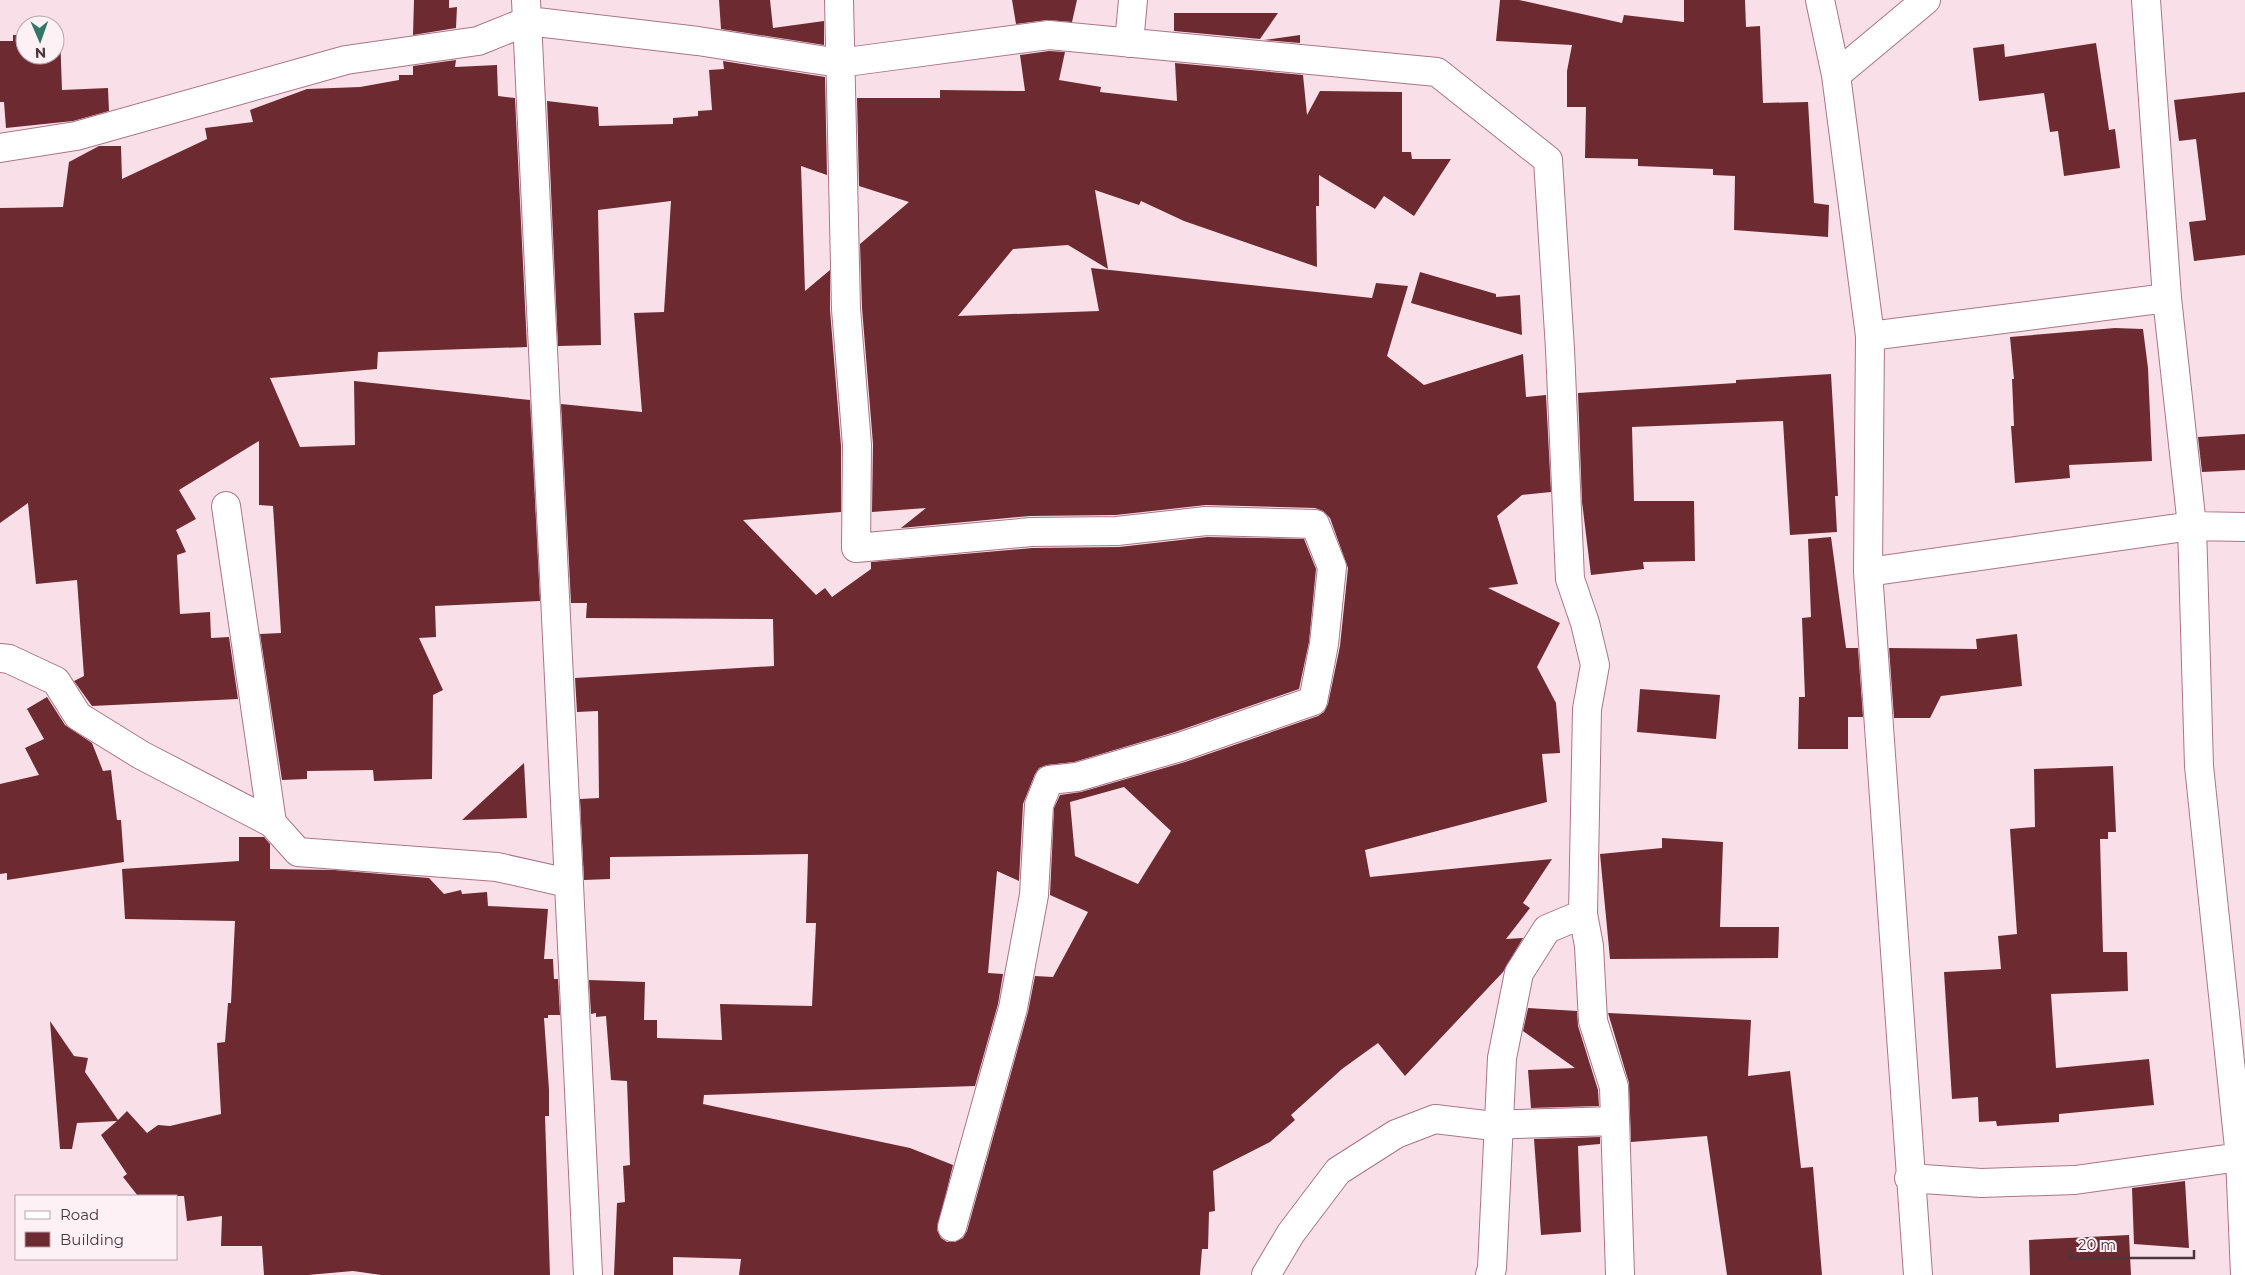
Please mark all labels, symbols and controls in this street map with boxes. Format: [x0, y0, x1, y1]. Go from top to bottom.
north arrow [15, 15, 65, 65]
text: N [34, 44, 46, 62]
legend [15, 1195, 178, 1260]
text: Road [60, 1205, 99, 1224]
scale bar [2070, 1228, 2194, 1260]
text: Building [60, 1230, 124, 1249]
text: 20 m [2078, 1235, 2116, 1254]

